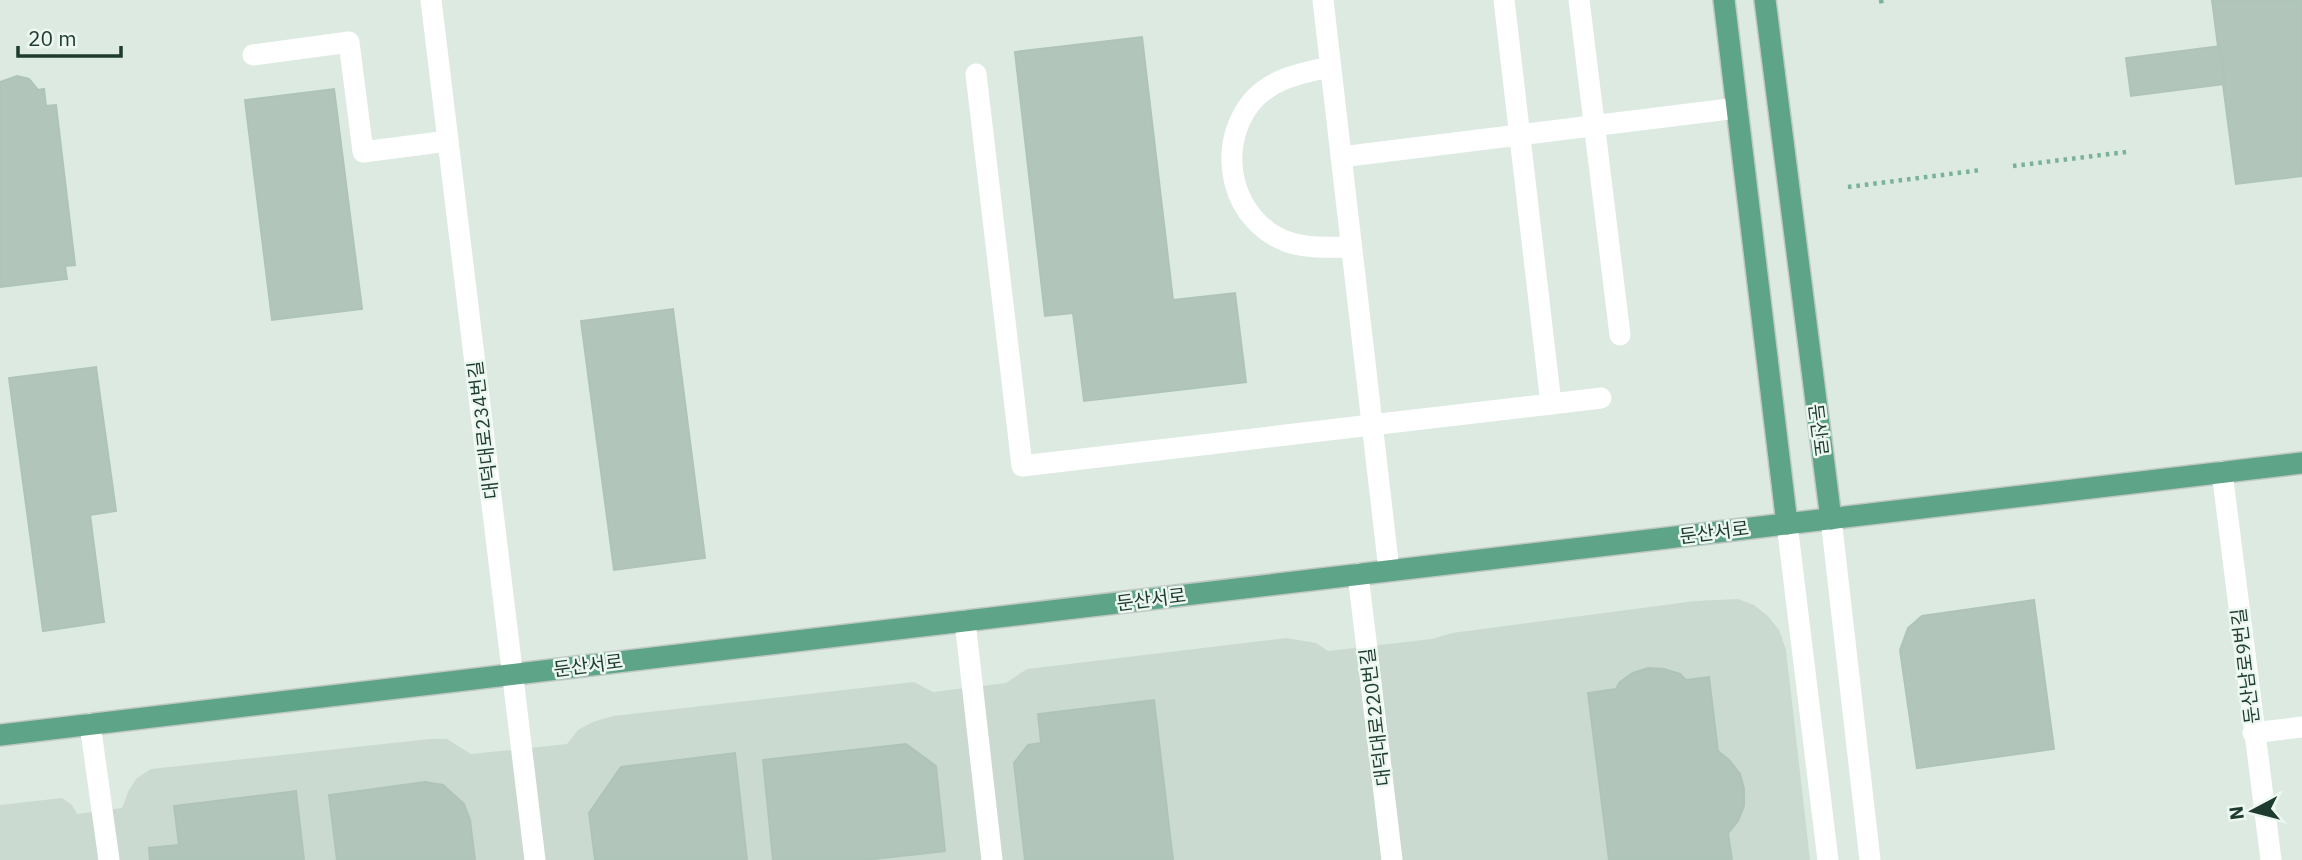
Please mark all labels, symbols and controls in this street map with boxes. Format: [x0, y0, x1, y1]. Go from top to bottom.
scale bar [18, 14, 121, 58]
text: 20 m [28, 24, 77, 52]
street label: 대덕대로234번길 [463, 360, 503, 500]
street label: 둔산로 [1804, 403, 1834, 457]
street label: 둔산서로 [1678, 516, 1750, 548]
street label: 둔산서로 [1115, 583, 1187, 615]
street label: 둔산남로9번길 [2226, 607, 2264, 725]
street label: 대덕대로220번길 [1355, 647, 1395, 787]
street label: 둔산서로 [552, 649, 624, 681]
north arrow [2218, 776, 2288, 846]
text: N [2223, 805, 2249, 821]

